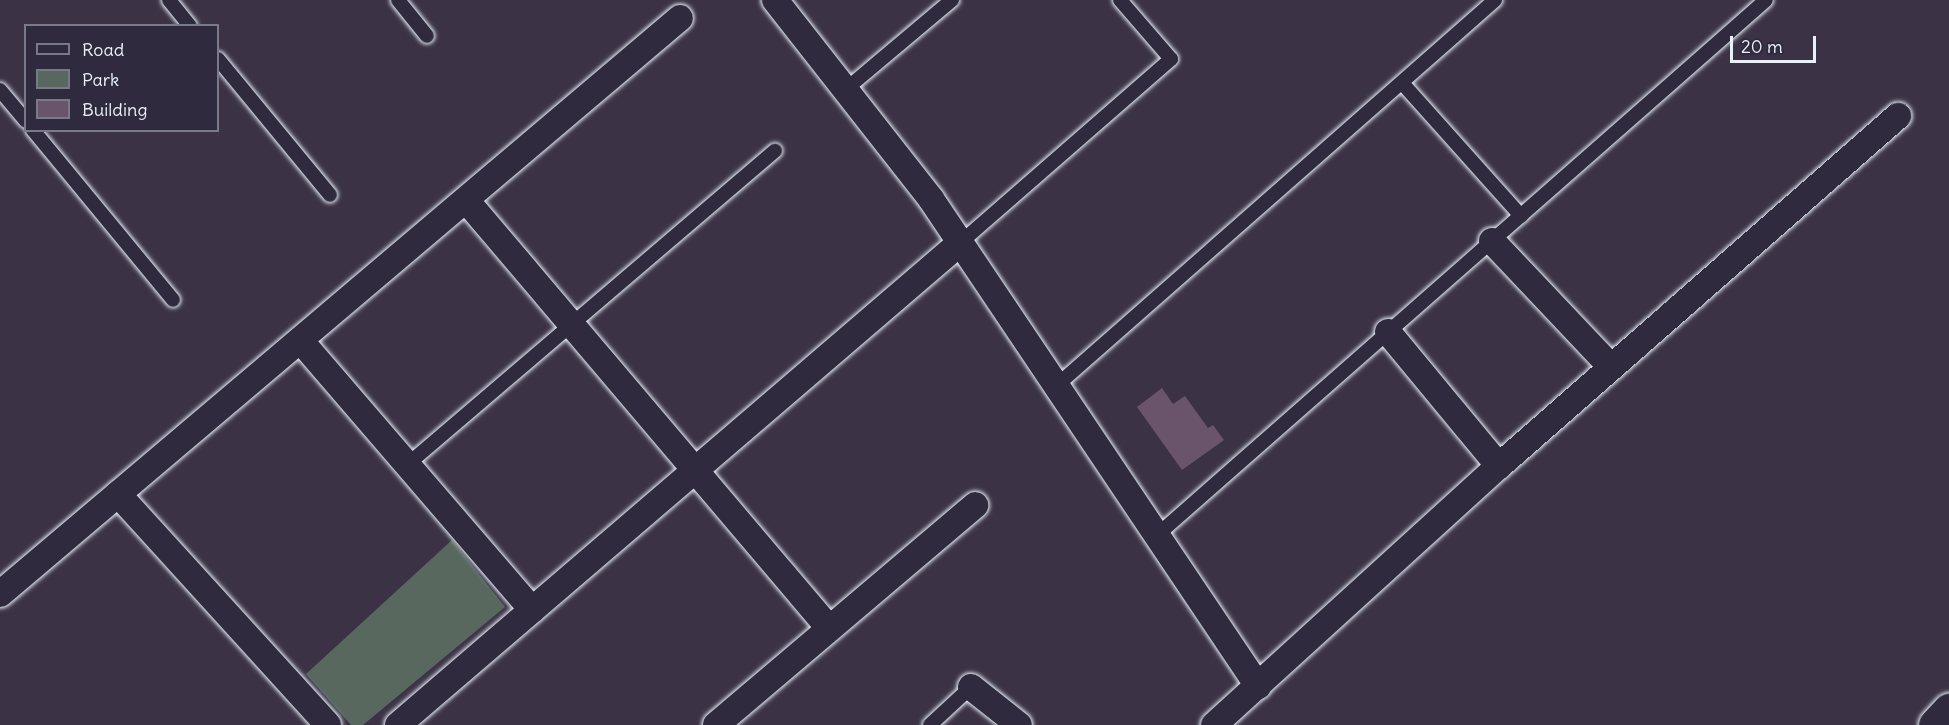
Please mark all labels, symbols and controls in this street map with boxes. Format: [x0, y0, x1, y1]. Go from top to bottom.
legend [24, 24, 219, 132]
scale bar [1733, 24, 1818, 62]
text: 20 m [1741, 35, 1783, 58]
text: Road [82, 38, 124, 61]
text: Park [82, 68, 119, 91]
text: Building [82, 98, 147, 121]

